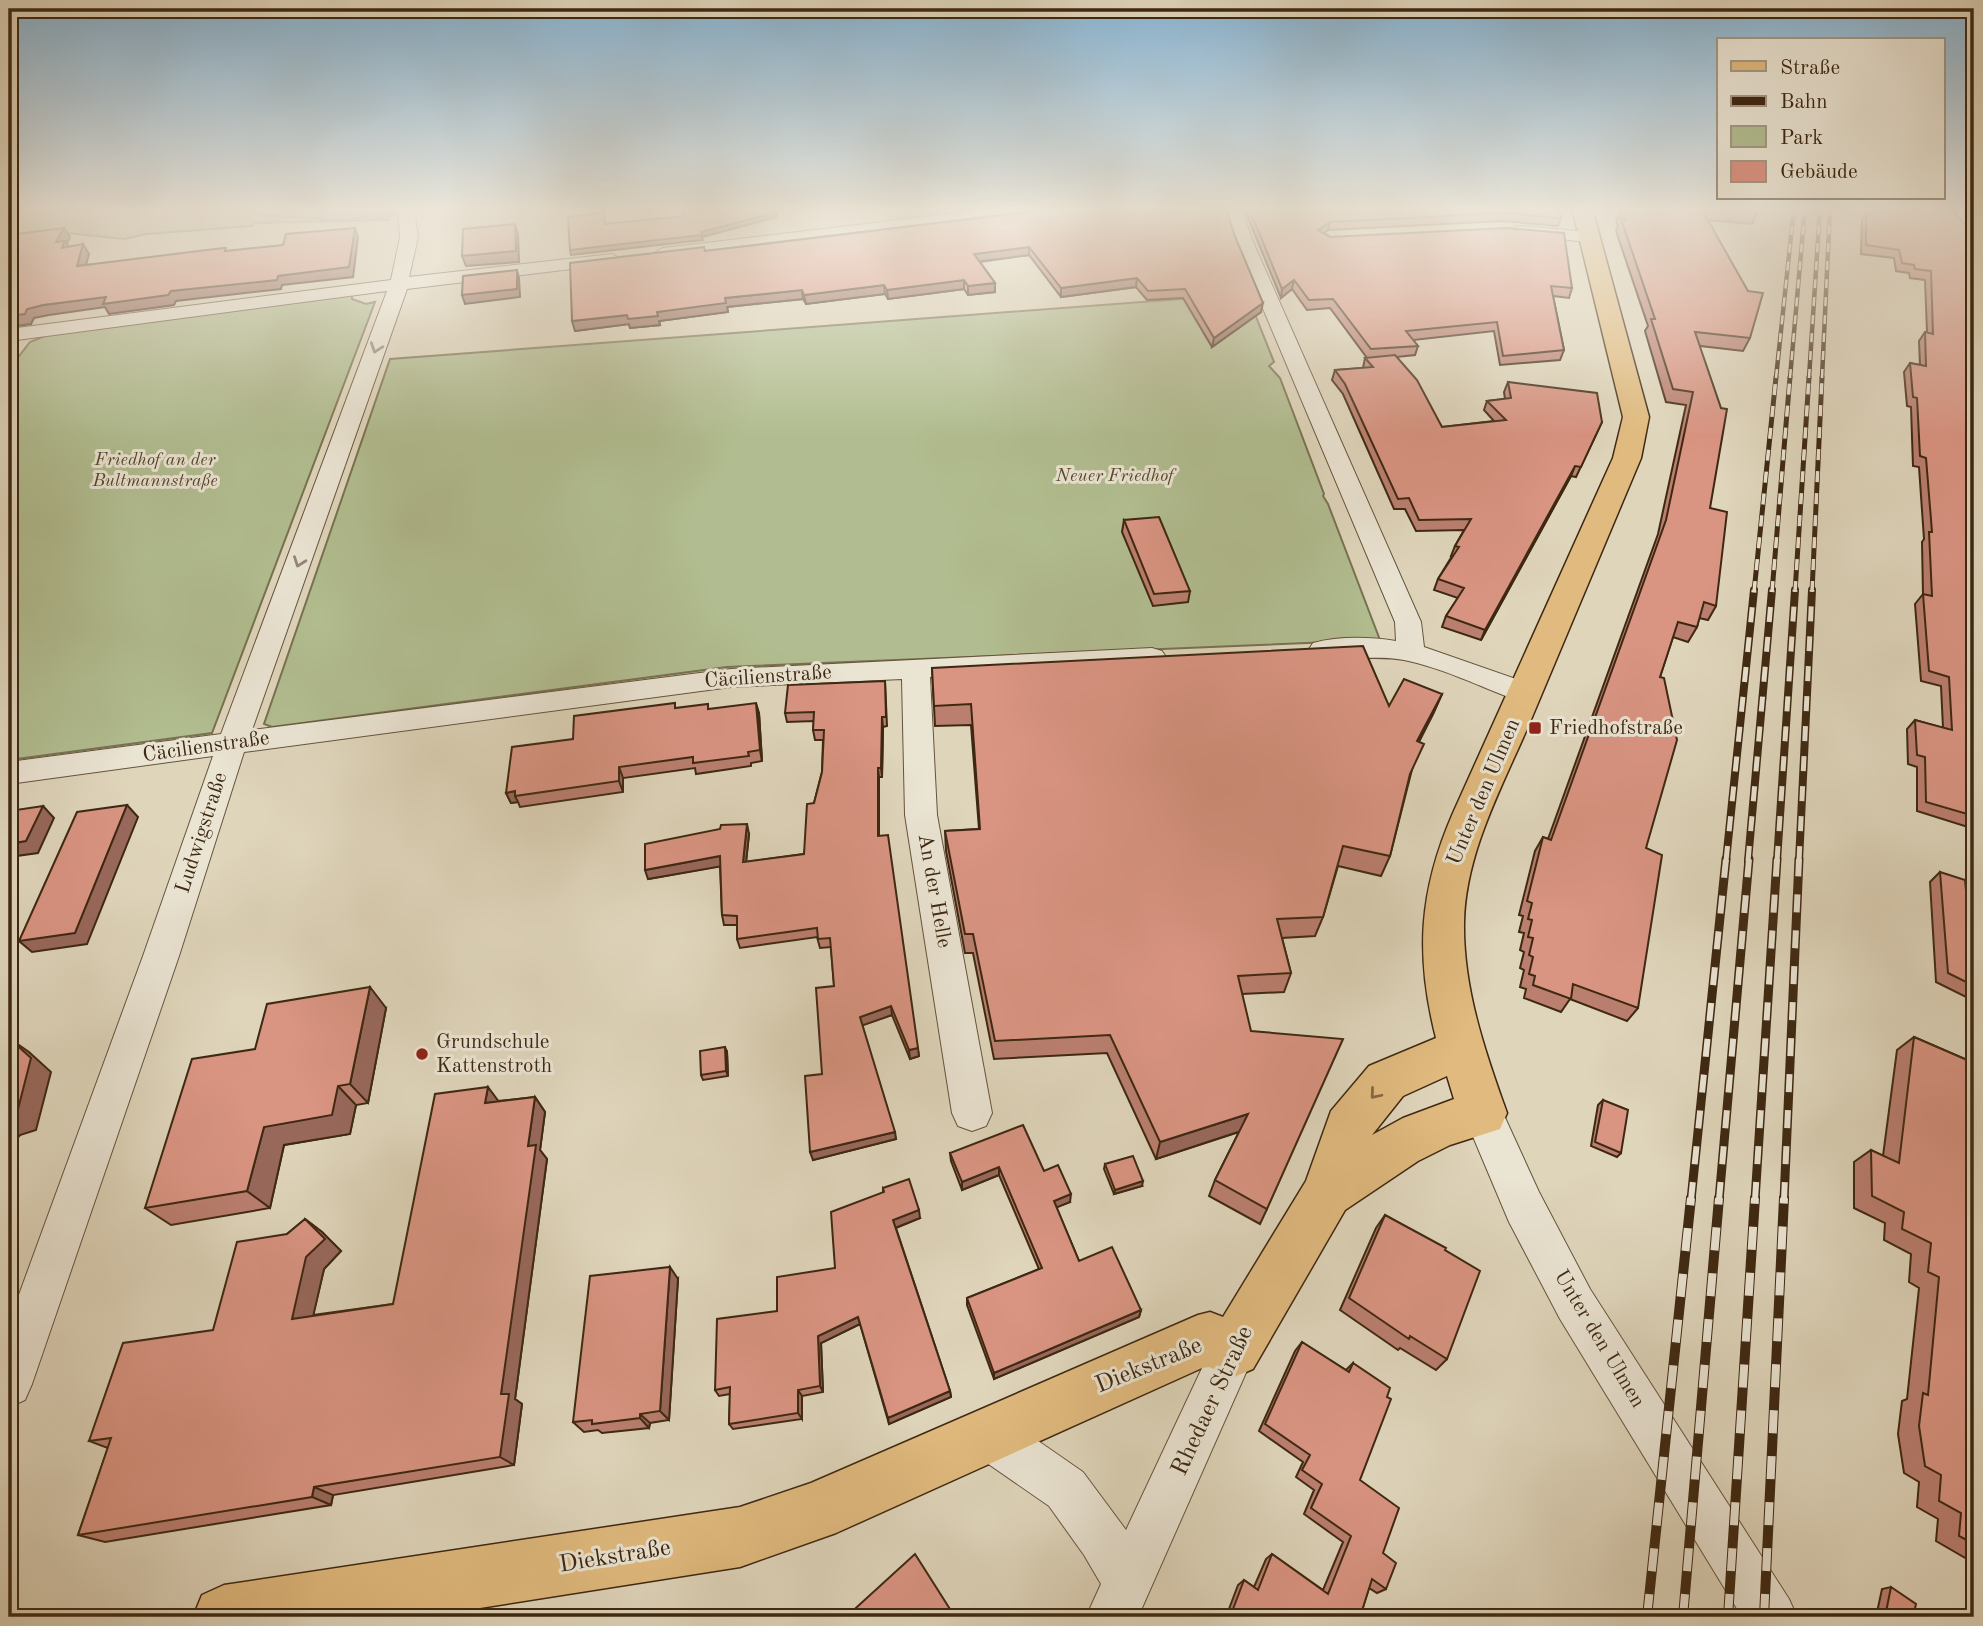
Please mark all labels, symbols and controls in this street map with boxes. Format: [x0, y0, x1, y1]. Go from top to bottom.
legend [1717, 38, 1944, 200]
text: Straße [1780, 58, 1840, 79]
text: Bahn [1780, 92, 1828, 113]
text: Park [1780, 128, 1823, 149]
text: Gebäude [1780, 162, 1858, 183]
one-way arrow [370, 341, 384, 354]
park label: Friedhof an der Bultmannstraße [91, 451, 218, 490]
park label: Neuer Friedhof [1055, 467, 1177, 485]
one-way arrow [293, 555, 307, 568]
street label: Cäcilienstraße [704, 662, 832, 692]
street label: Unter den Ulmen [1444, 716, 1524, 868]
place label: Friedhofstraße [1549, 718, 1683, 739]
marker: Friedhofstraße [1527, 720, 1543, 736]
street label: Cäcilienstraße [141, 728, 271, 766]
street label: Ludwigstraße [173, 770, 231, 896]
street label: An der Helle [914, 832, 954, 950]
place label: Grundschule Kattenstroth [436, 1032, 552, 1077]
marker: Grundschule Kattenstroth [414, 1046, 430, 1062]
one-way arrow [1371, 1085, 1383, 1098]
street label: Unter den Ulmen [1550, 1266, 1648, 1412]
street label: Rhedaer Straße [1168, 1323, 1258, 1479]
street label: Diekstraße [1092, 1334, 1206, 1398]
street label: Diekstraße [557, 1536, 673, 1578]

